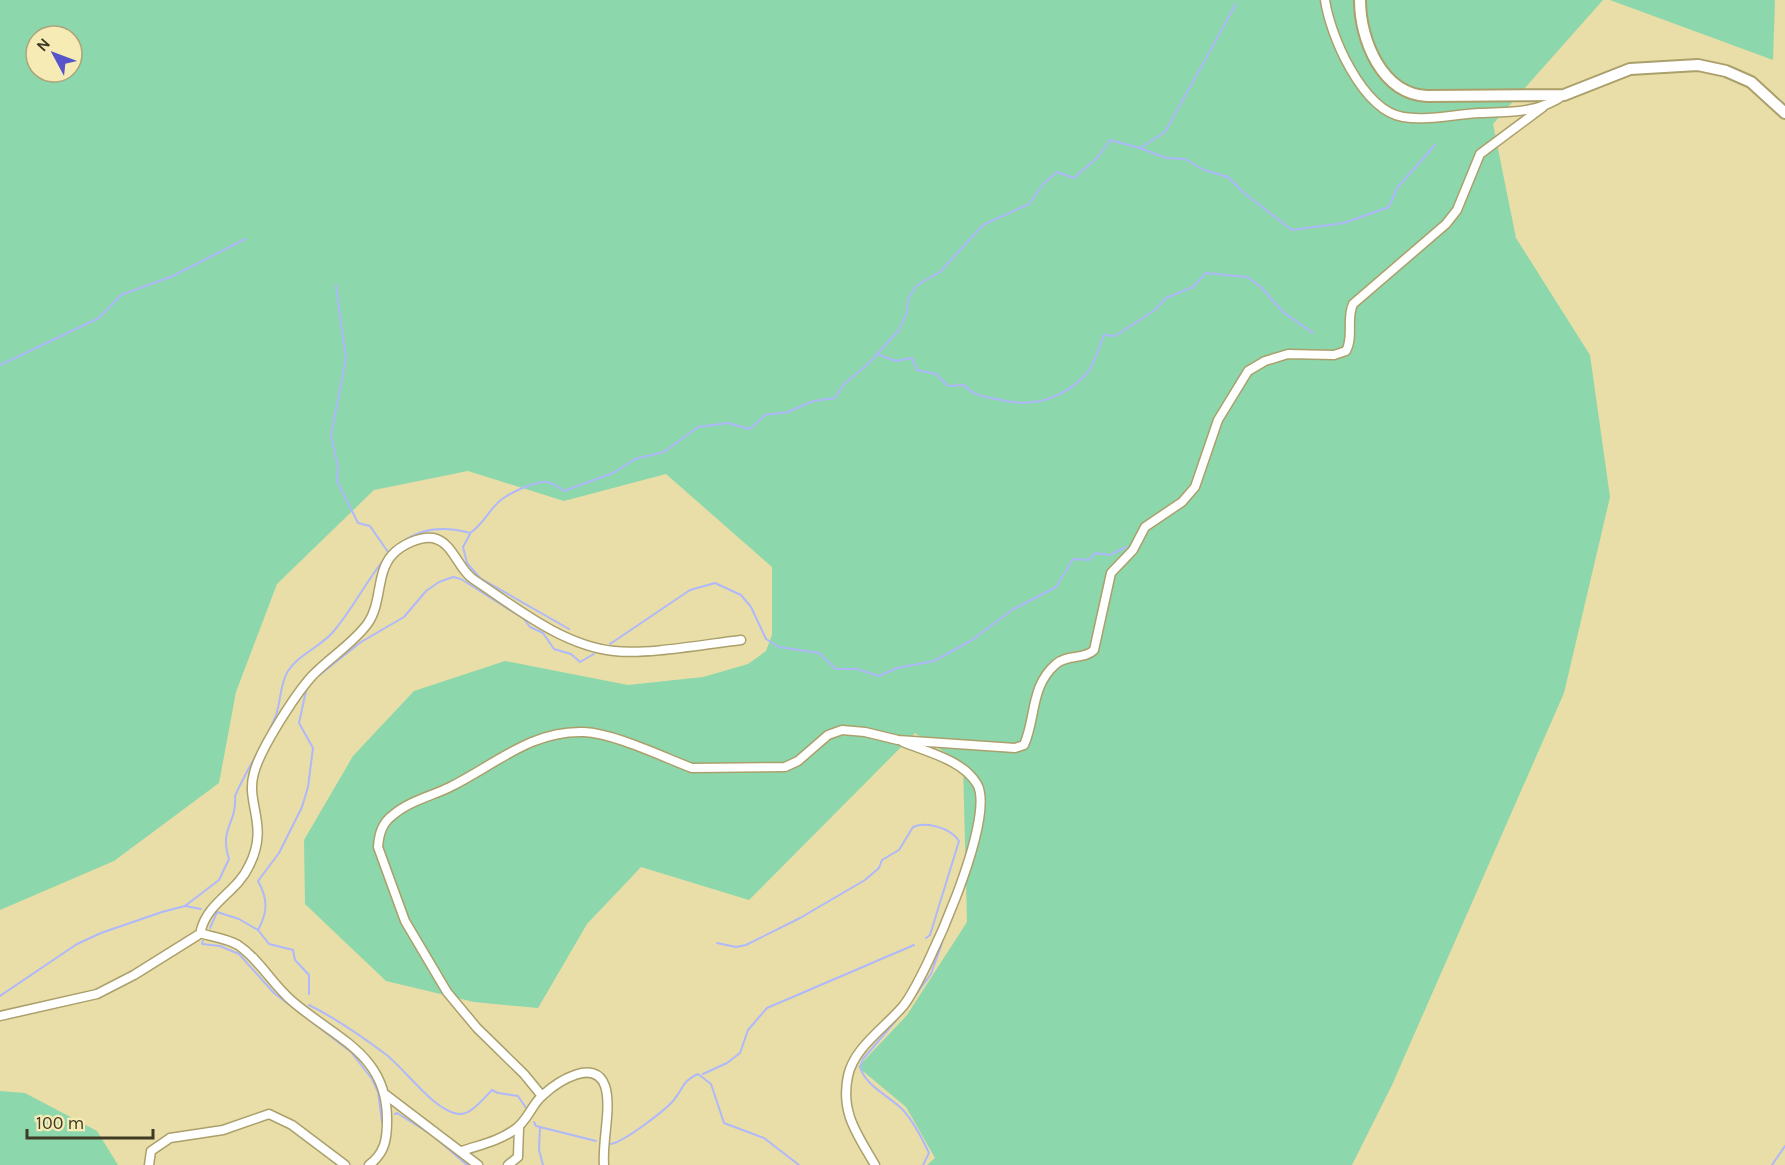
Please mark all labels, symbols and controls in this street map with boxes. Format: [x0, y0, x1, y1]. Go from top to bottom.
north arrow [24, 24, 84, 84]
text: N [32, 34, 54, 55]
scale bar [27, 1102, 153, 1140]
text: 100 m [36, 1112, 84, 1134]

